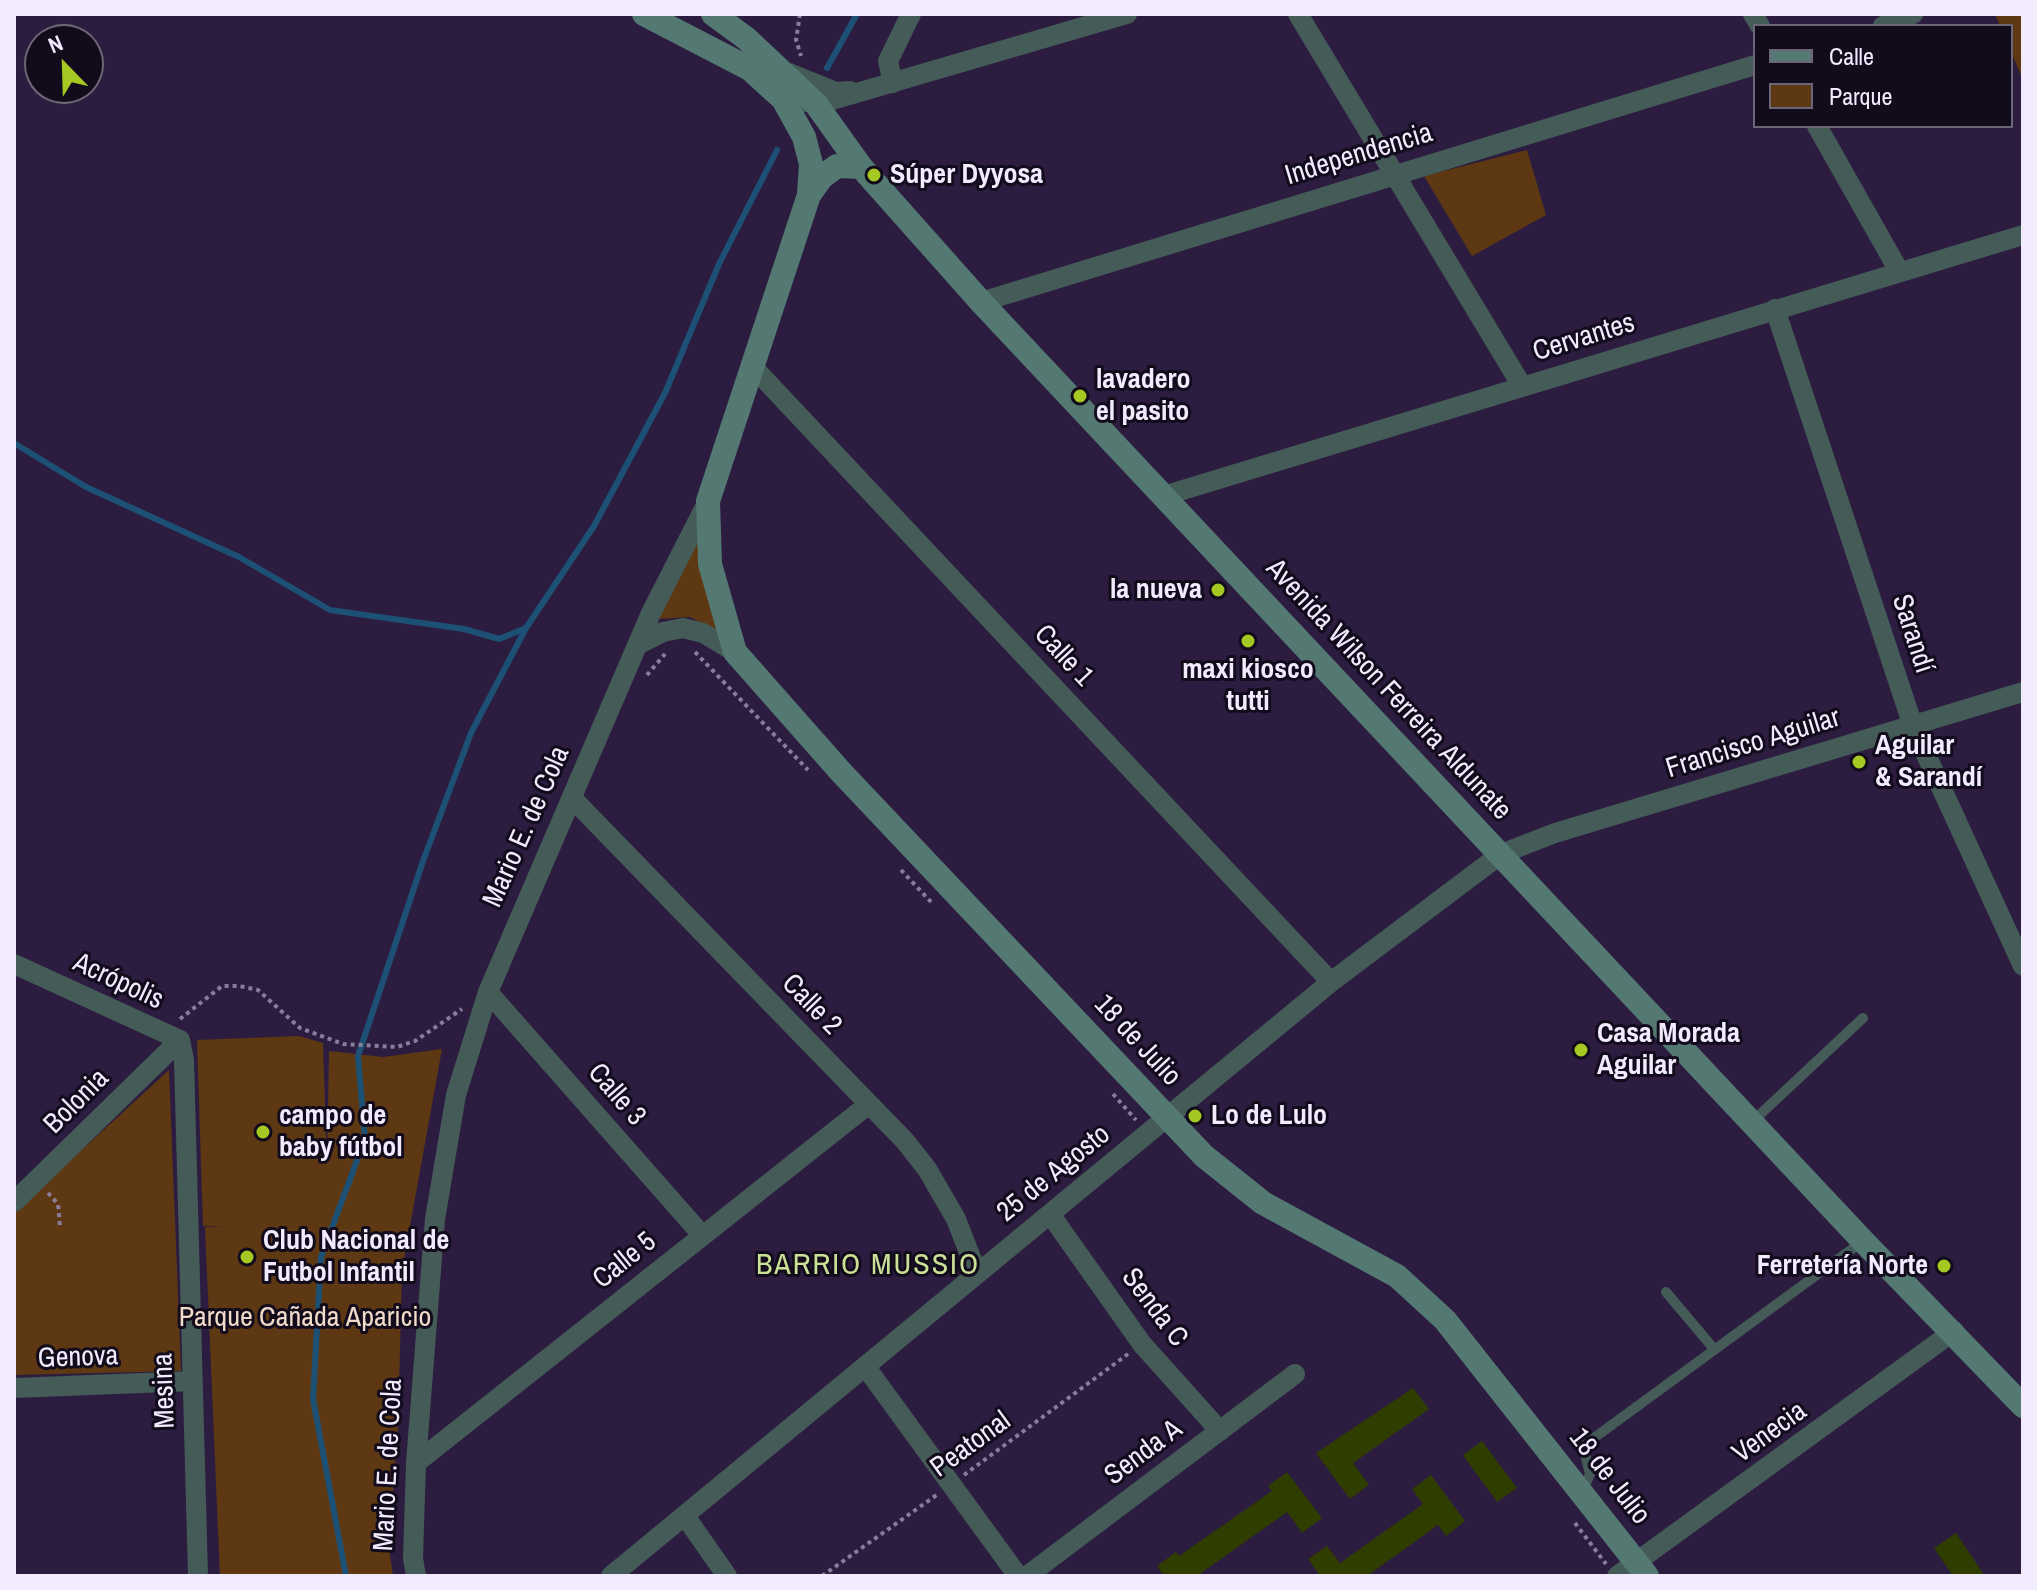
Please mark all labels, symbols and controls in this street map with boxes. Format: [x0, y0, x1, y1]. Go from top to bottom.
north arrow [24, 24, 104, 104]
legend [1753, 24, 2013, 128]
text: N [44, 27, 67, 60]
text: Calle [1829, 40, 1874, 72]
text: Parque [1829, 80, 1892, 112]
street label: Independencia [1281, 117, 1437, 193]
place label: Súper Dyyosa [890, 158, 1043, 192]
marker: Súper Dyyosa [865, 166, 883, 184]
street label: Cervantes [1529, 307, 1639, 369]
place label: lavadero el pasito [1096, 363, 1190, 429]
marker: lavadero el pasito [1071, 387, 1089, 405]
street label: Avenida Wilson Ferreira Aldunate [1258, 553, 1518, 827]
place label: la nueva [1110, 573, 1202, 607]
marker: la nueva [1209, 581, 1227, 599]
street label: Sarandí [1884, 591, 1940, 677]
street label: Calle 1 [1026, 618, 1100, 694]
marker: maxi kiosco tutti [1239, 632, 1257, 650]
place label: maxi kiosco tutti [1182, 653, 1314, 719]
street label: Francisco Aguilar [1662, 702, 1844, 786]
place label: Aguilar & Sarandí [1875, 729, 1982, 795]
street label: Mario E. de Cola [477, 741, 577, 913]
marker: Aguilar & Sarandí [1850, 753, 1868, 771]
street label: Acrópolis [68, 947, 168, 1017]
street label: Calle 2 [774, 968, 848, 1042]
street label: 18 de Julio [1086, 988, 1188, 1094]
place label: Casa Morada Aguilar [1597, 1017, 1740, 1083]
marker: Casa Morada Aguilar [1572, 1041, 1590, 1059]
street label: Calle 3 [580, 1057, 652, 1133]
street label: Bolonia [38, 1063, 116, 1141]
place label: campo de baby fútbol [279, 1099, 403, 1165]
place label: Lo de Lulo [1211, 1099, 1327, 1133]
marker: Lo de Lulo [1186, 1107, 1204, 1125]
street label: 25 de Agosto [991, 1118, 1117, 1230]
marker: campo de baby fútbol [254, 1123, 272, 1141]
place label: Club Nacional de Futbol Infantil [263, 1224, 449, 1290]
street label: Calle 5 [587, 1225, 663, 1297]
marker: Club Nacional de Futbol Infantil [238, 1248, 256, 1266]
district label: BARRIO MUSSIO [756, 1248, 980, 1284]
place label: Ferretería Norte [1757, 1249, 1928, 1283]
marker: Ferretería Norte [1935, 1257, 1953, 1275]
street label: Senda C [1114, 1262, 1194, 1354]
park label: Parque Cañada Aparicio [179, 1301, 431, 1335]
street label: Genova [37, 1340, 119, 1376]
street label: Mesina [147, 1353, 183, 1429]
street label: Mario E. de Cola [368, 1378, 410, 1552]
street label: Venecia [1727, 1395, 1813, 1471]
street label: Peatonal [924, 1405, 1018, 1485]
street label: Senda A [1099, 1413, 1189, 1493]
street label: 18 de Julio [1561, 1422, 1657, 1532]

